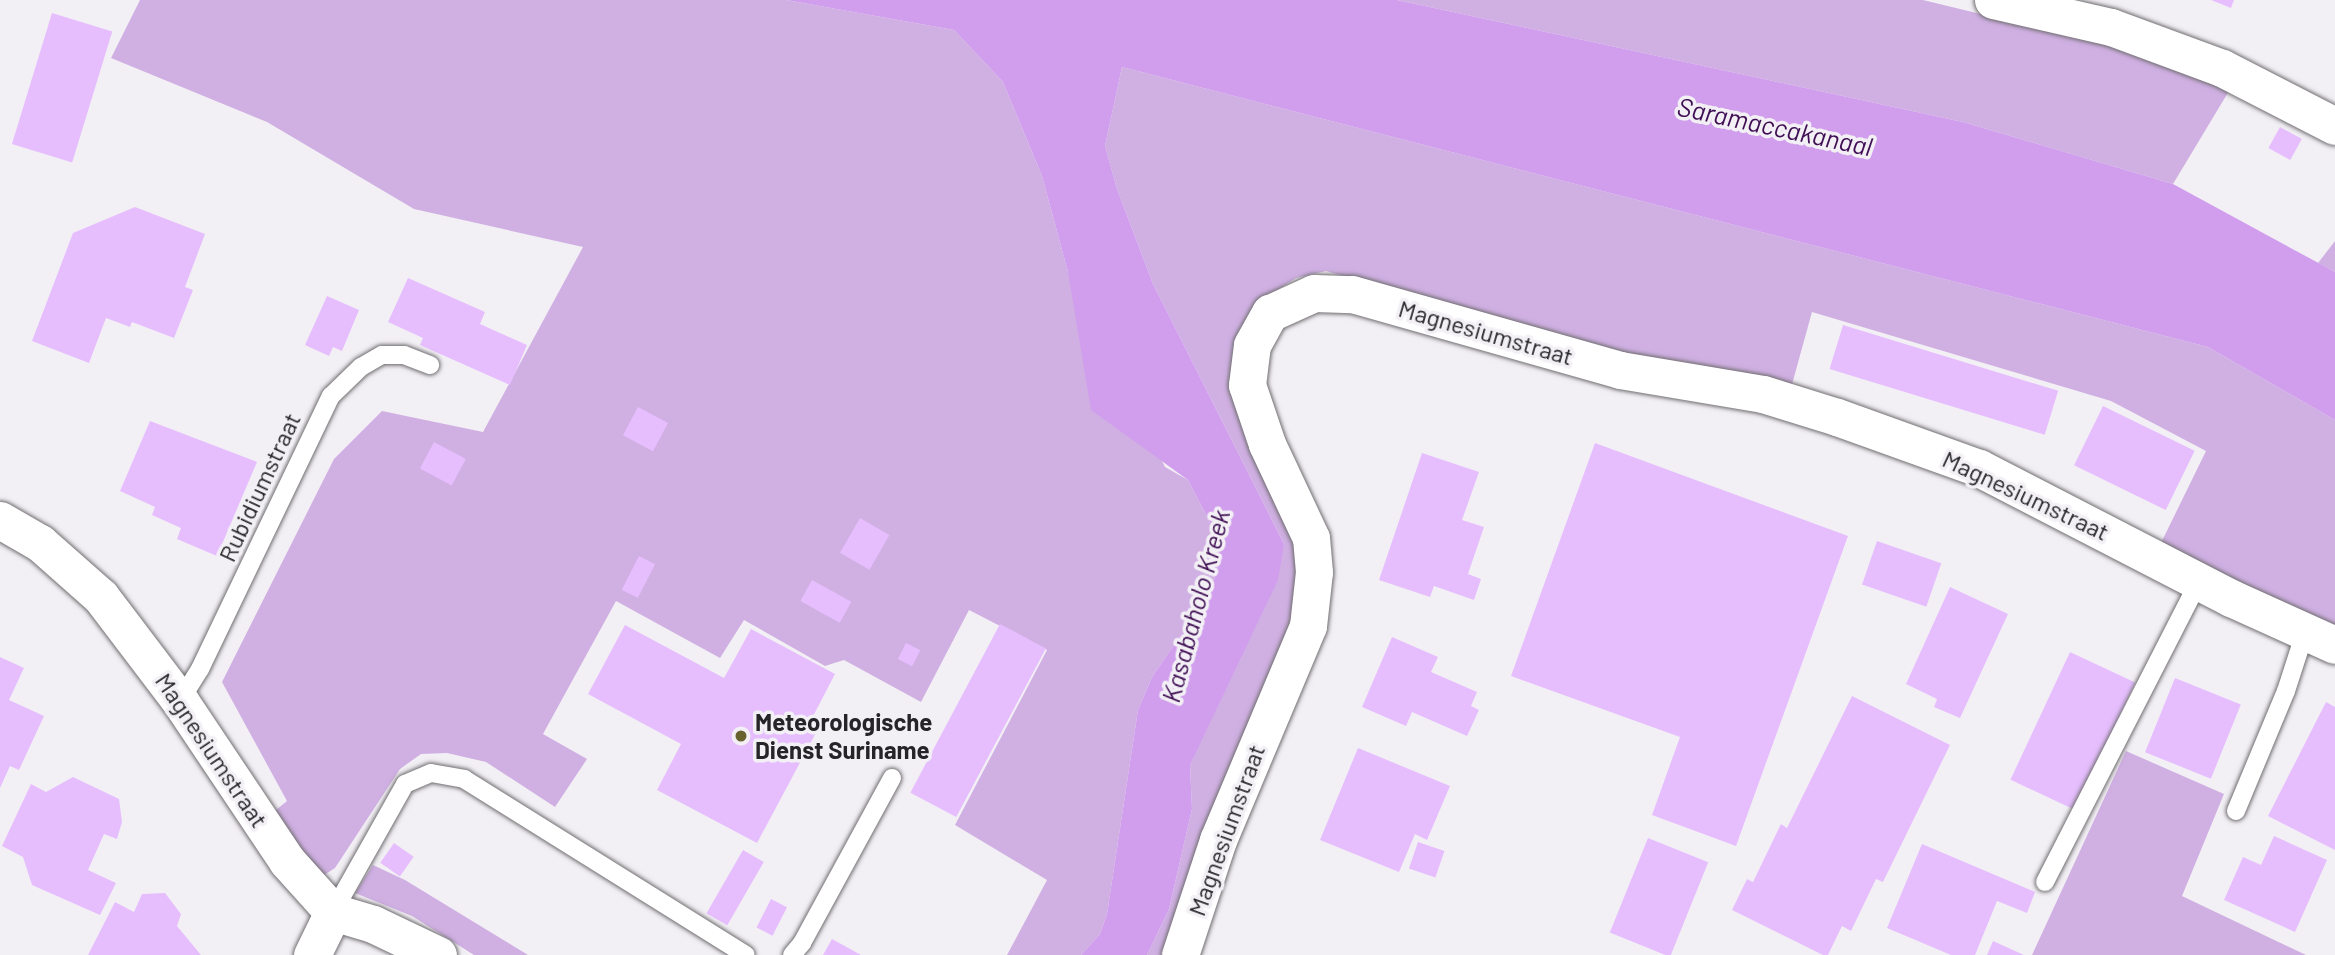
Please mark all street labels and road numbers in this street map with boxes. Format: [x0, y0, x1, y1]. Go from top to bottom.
street label: Magnesiumstraat [1395, 293, 1577, 371]
street label: Rubidiumstraat [212, 408, 306, 566]
street label: Magnesiumstraat [1938, 444, 2114, 546]
street label: Magnesiumstraat [150, 667, 274, 833]
street label: Magnesiumstraat [1182, 740, 1270, 920]

